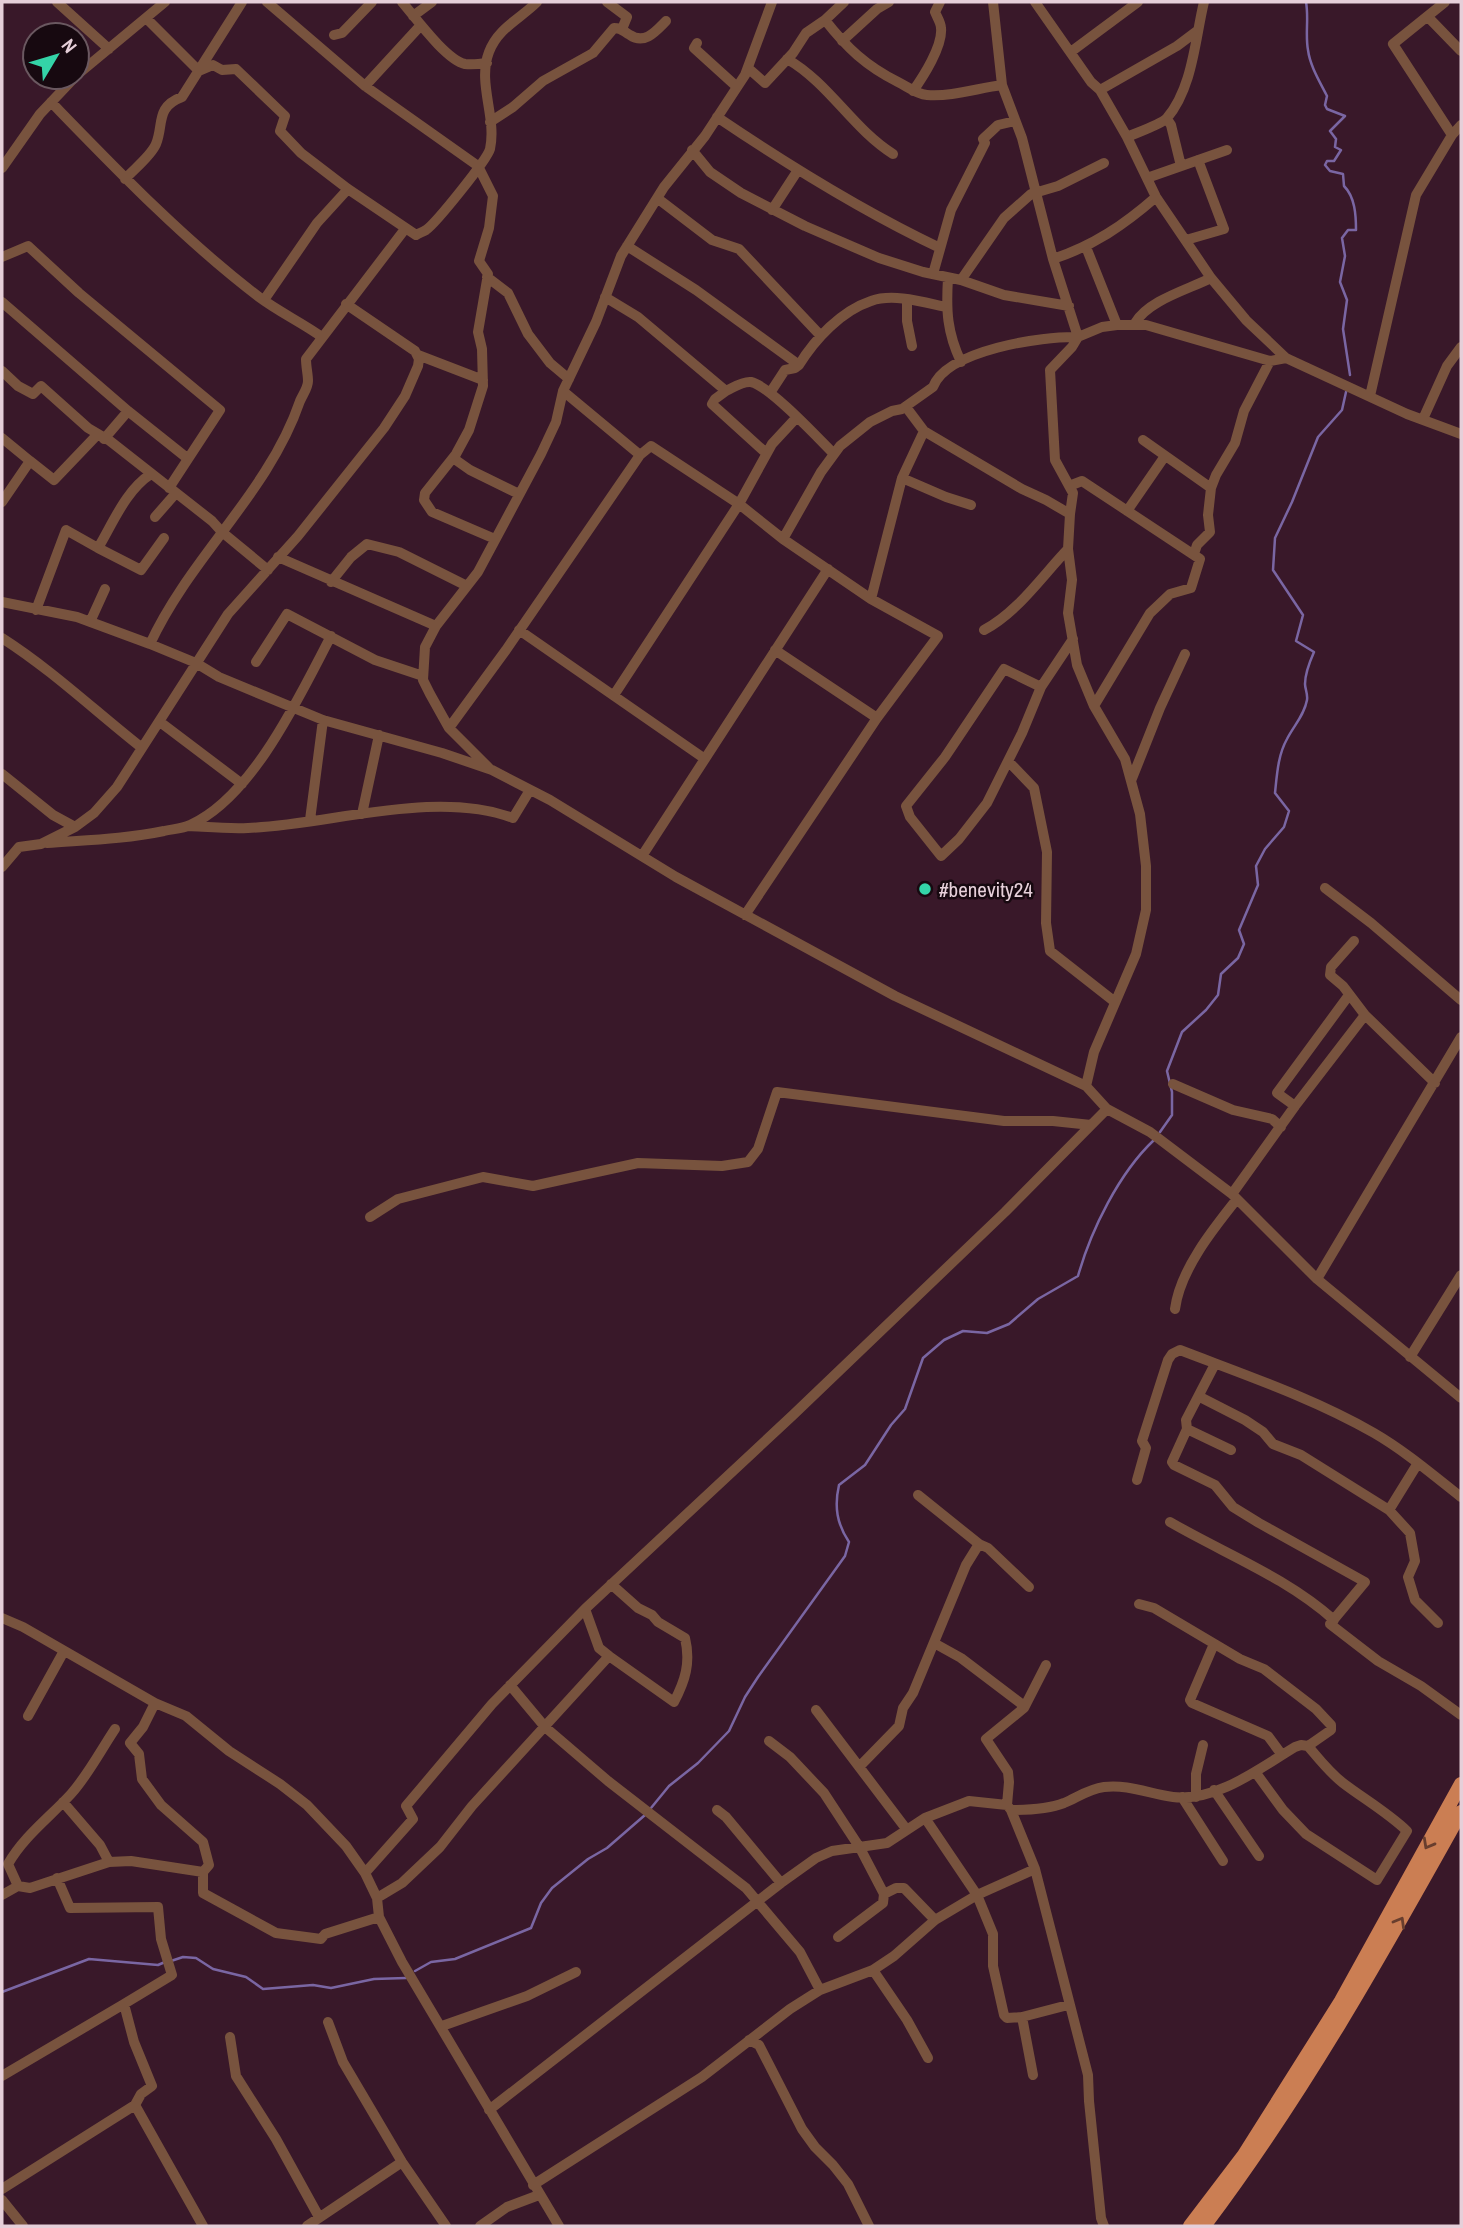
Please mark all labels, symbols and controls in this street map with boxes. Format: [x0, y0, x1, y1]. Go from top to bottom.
north arrow [21, 21, 91, 91]
text: N [56, 33, 83, 58]
place label: #benevity24 [939, 875, 1033, 904]
marker: #benevity24 [917, 881, 933, 897]
one-way arrow [1423, 1837, 1436, 1849]
one-way arrow [1392, 1916, 1405, 1929]

